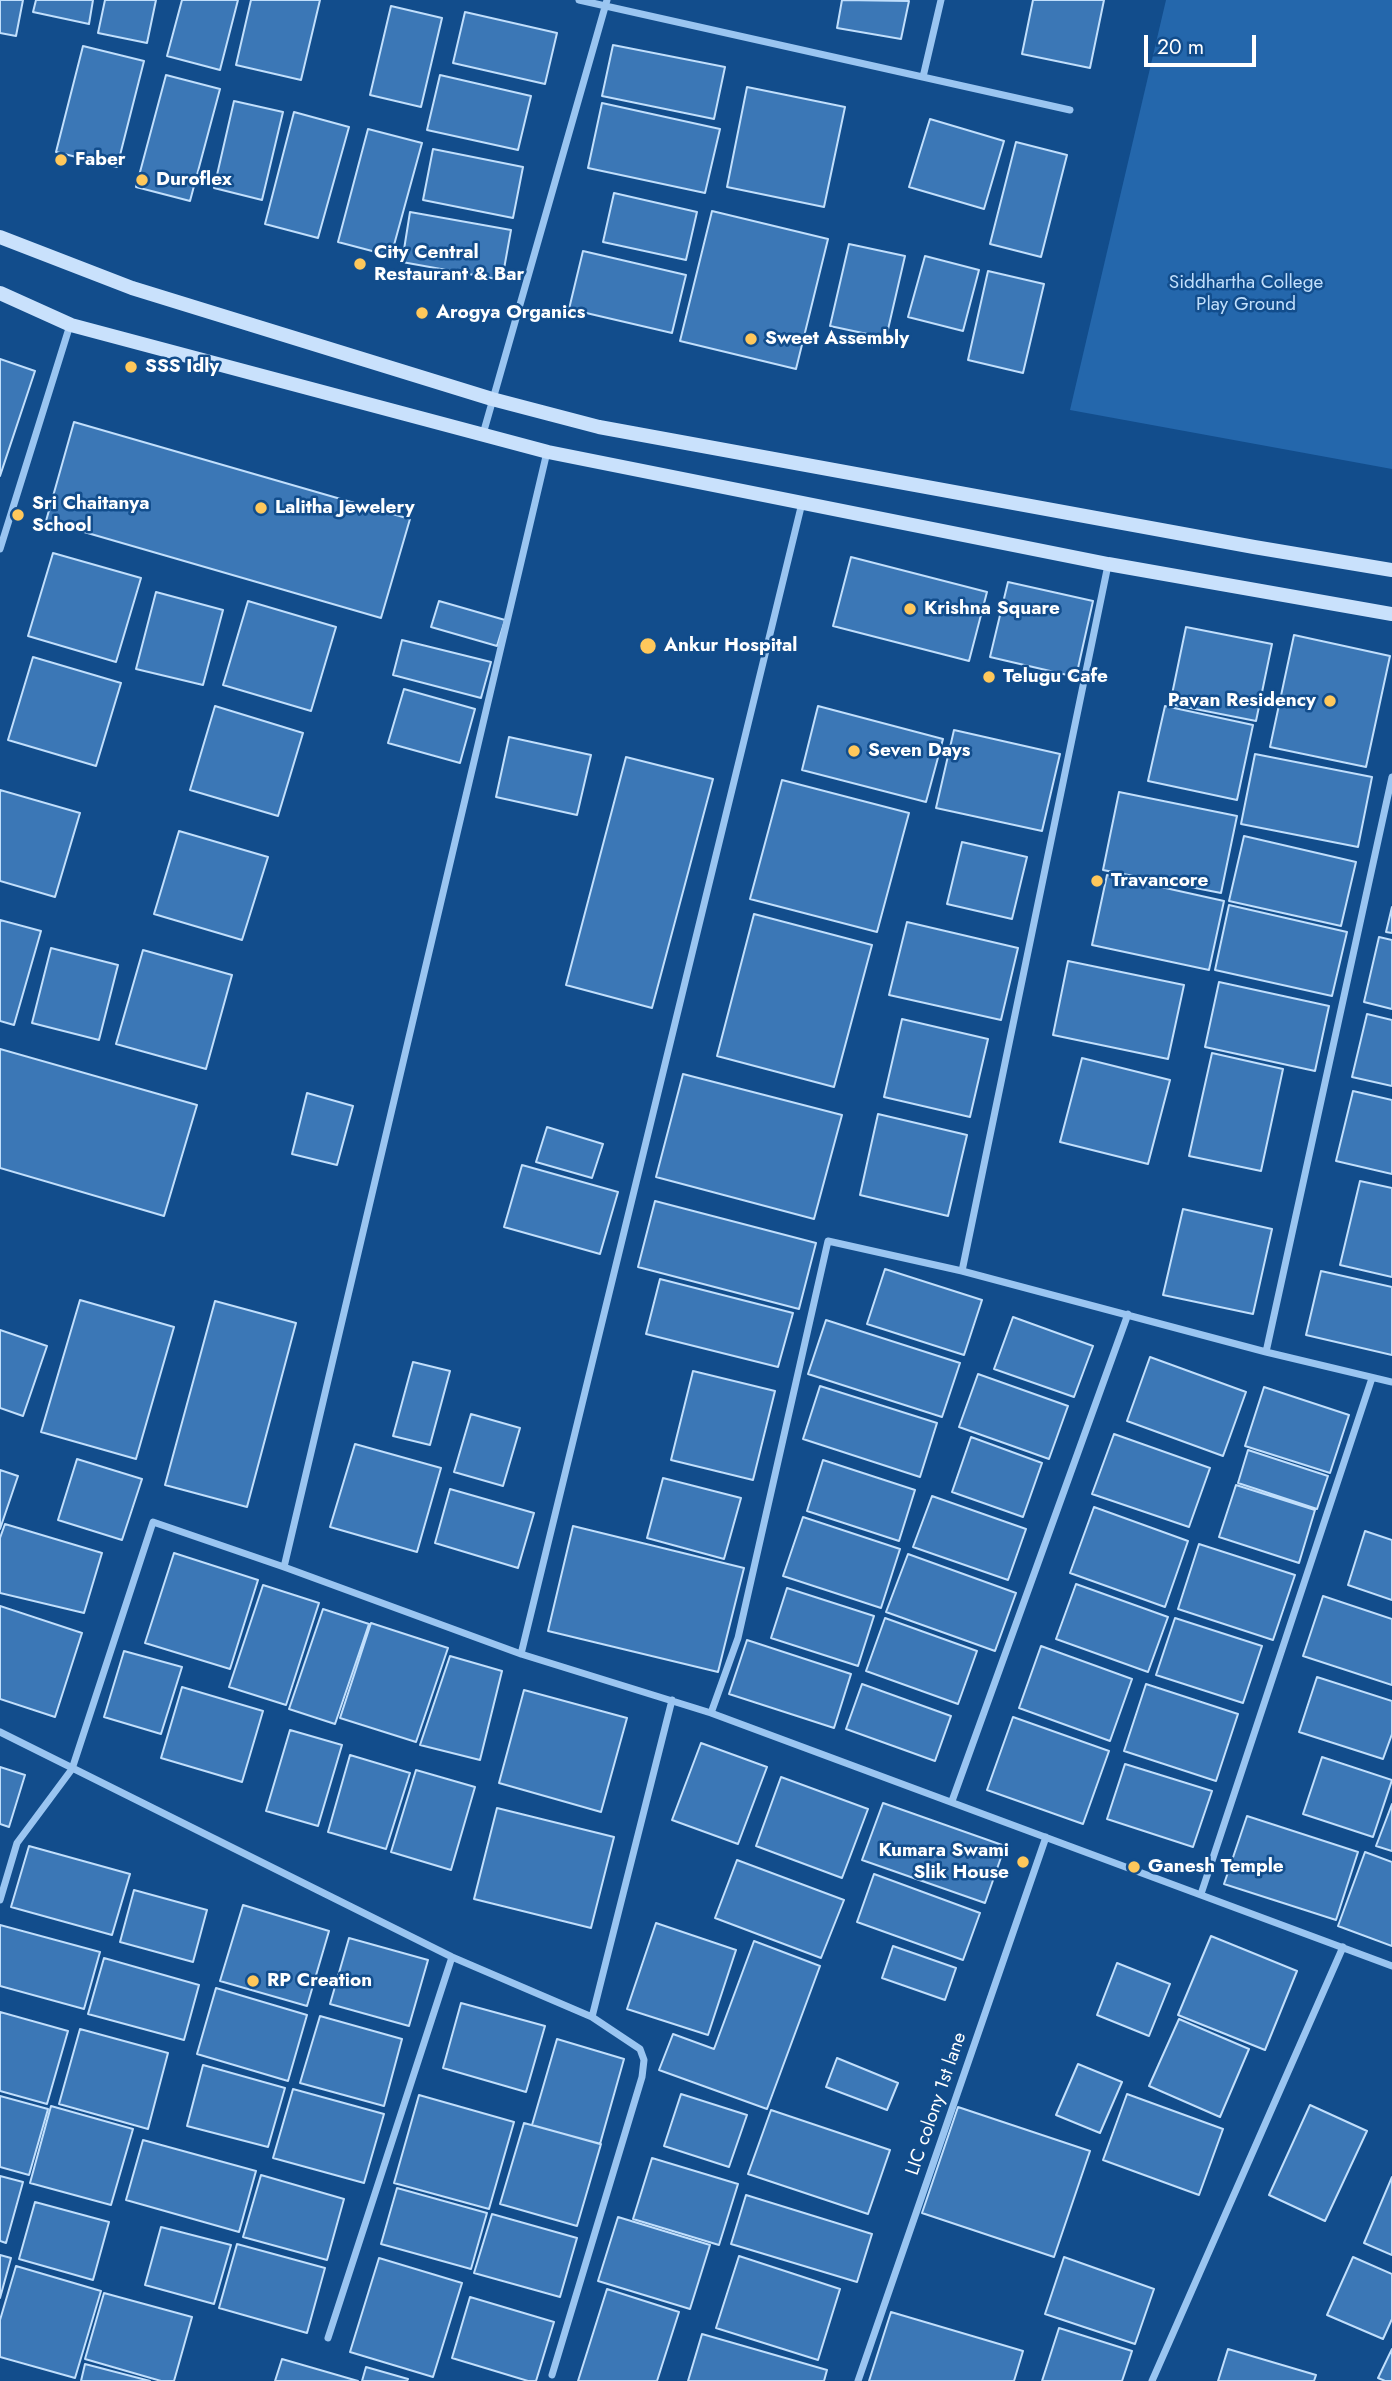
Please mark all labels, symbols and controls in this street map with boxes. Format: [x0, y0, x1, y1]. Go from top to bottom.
scale bar [1147, 21, 1259, 65]
text: 20 m [1157, 32, 1204, 62]
place label: Faber [75, 149, 126, 171]
marker: Faber [53, 152, 69, 168]
place label: Duroflex [156, 169, 232, 191]
marker: Duroflex [134, 172, 150, 188]
place label: City Central Restaurant & Bar [374, 242, 524, 286]
marker: City Central Restaurant & Bar [352, 256, 368, 272]
park label: Siddhartha College Play Ground [1169, 272, 1323, 316]
place label: Arogya Organics [436, 302, 585, 324]
marker: Arogya Organics [414, 305, 430, 321]
place label: Sweet Assembly [765, 328, 909, 350]
marker: Sweet Assembly [743, 331, 759, 347]
place label: SSS Idly [145, 356, 219, 378]
marker: SSS Idly [123, 359, 139, 375]
place label: Sri Chaitanya School [32, 493, 149, 537]
place label: Lalitha Jewelery [275, 497, 415, 519]
marker: Lalitha Jewelery [253, 500, 269, 516]
marker: Sri Chaitanya School [10, 507, 26, 523]
place label: Krishna Square [924, 598, 1060, 620]
marker: Krishna Square [902, 601, 918, 617]
place label: Ankur Hospital [664, 635, 797, 657]
marker: Ankur Hospital [638, 636, 658, 656]
place label: Telugu Cafe [1003, 666, 1108, 688]
marker: Telugu Cafe [981, 669, 997, 685]
place label: Pavan Residency [1168, 690, 1316, 712]
marker: Pavan Residency [1322, 693, 1338, 709]
place label: Seven Days [868, 740, 970, 762]
marker: Seven Days [846, 743, 862, 759]
place label: Travancore [1111, 870, 1208, 892]
marker: Travancore [1089, 873, 1105, 889]
place label: Kumara Swami Slik House [878, 1840, 1009, 1884]
marker: Kumara Swami Slik House [1015, 1854, 1031, 1870]
place label: Ganesh Temple [1148, 1856, 1284, 1878]
marker: Ganesh Temple [1126, 1859, 1142, 1875]
place label: RP Creation [267, 1970, 372, 1992]
marker: RP Creation [245, 1973, 261, 1989]
street label: LIC colony 1st lane [902, 2029, 972, 2179]

